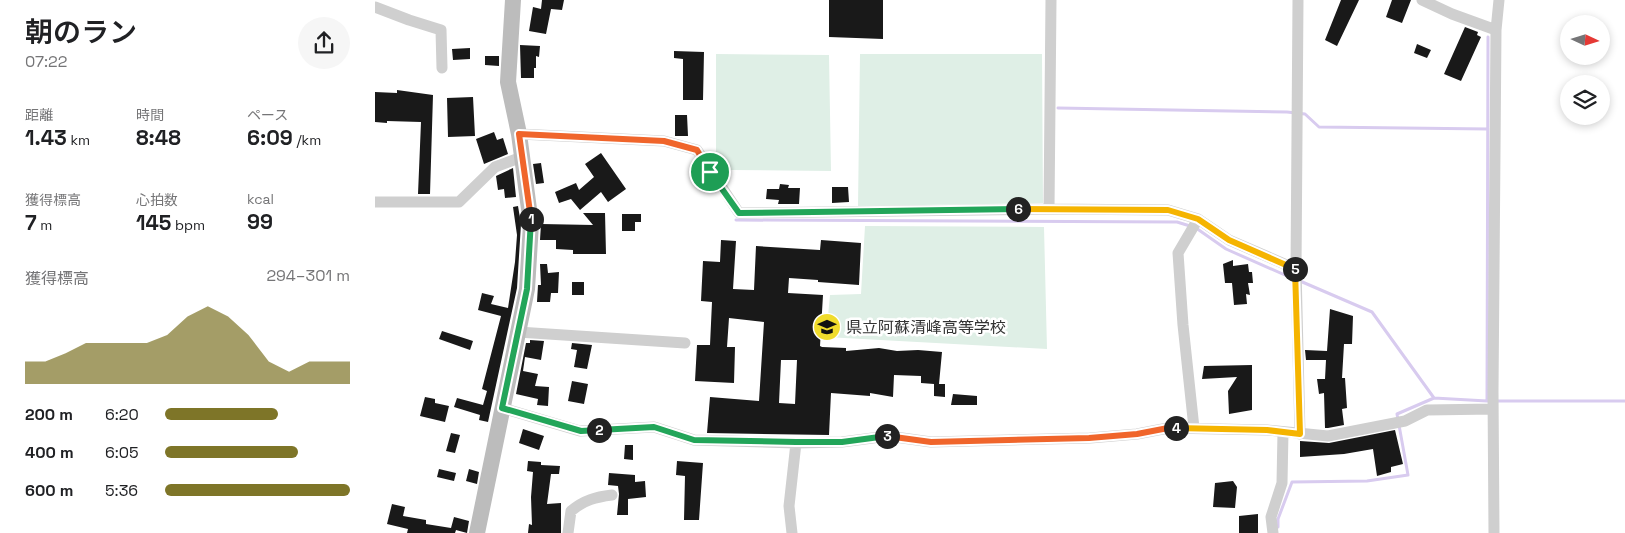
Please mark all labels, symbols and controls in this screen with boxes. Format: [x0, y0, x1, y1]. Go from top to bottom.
text: 朝のラン [25, 14, 137, 50]
north arrow [1560, 15, 1610, 65]
map controls [1560, 15, 1610, 125]
button: share [298, 17, 350, 69]
text: 07:22 [25, 51, 67, 72]
button: layers [1560, 75, 1610, 125]
text: 距離 [25, 106, 53, 124]
text: 時間 [136, 106, 164, 124]
text: ペース [247, 106, 288, 124]
text: 1.43 [25, 124, 67, 151]
text: 8:48 [136, 124, 181, 151]
text: 6:09 [247, 124, 293, 151]
text: km [67, 131, 90, 149]
text: /km [293, 131, 321, 149]
pin [689, 151, 731, 193]
icon: arrive [696, 158, 724, 186]
text: kcal [247, 190, 274, 208]
text: 獲得標高 [25, 191, 81, 209]
text: 心拍数 [136, 191, 178, 209]
pin: 6 [1005, 196, 1031, 222]
text: 6 [1014, 200, 1023, 218]
pin: 1 [519, 206, 543, 232]
text: 99 [247, 208, 273, 235]
text: 7 [25, 209, 37, 236]
text: 145 [136, 209, 171, 236]
text: 1 [528, 210, 535, 228]
text: m [37, 216, 52, 234]
text: bpm [171, 216, 205, 234]
pin: 5 [1283, 256, 1307, 282]
text: 5 [1291, 260, 1300, 278]
text: 294–301 m [266, 265, 350, 286]
text: 獲得標高 [25, 268, 89, 289]
school or university icon: 県立阿蘇清峰高等学校 [812, 312, 842, 342]
place label: 県立阿蘇清峰高等学校 [846, 317, 1006, 338]
text: 200 m [25, 404, 73, 425]
text: 6:20 [105, 404, 139, 425]
pin: 4 [1163, 416, 1189, 440]
pin: 2 [587, 418, 611, 442]
text: 4 [1172, 419, 1181, 437]
text: 2 [595, 421, 604, 439]
pin: 3 [875, 424, 899, 448]
text: 3 [883, 427, 892, 445]
text: 400 m [25, 442, 74, 463]
text: 6:05 [105, 442, 139, 463]
text: 600 m [25, 480, 73, 501]
text: 5:36 [105, 480, 138, 501]

